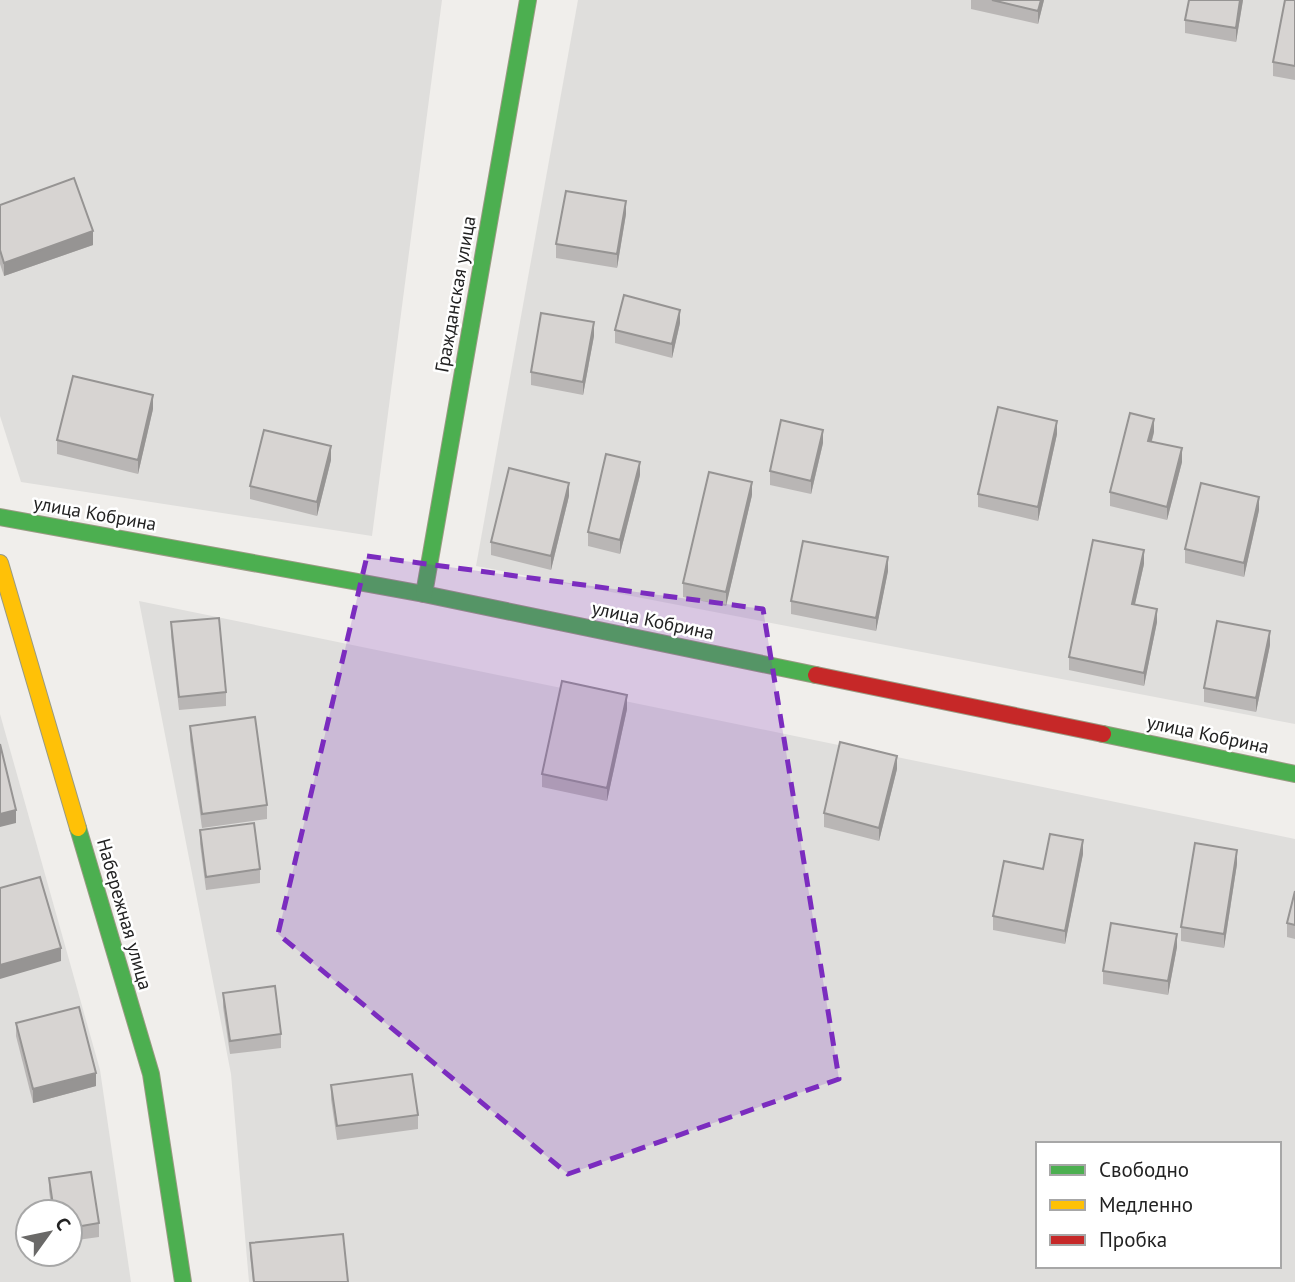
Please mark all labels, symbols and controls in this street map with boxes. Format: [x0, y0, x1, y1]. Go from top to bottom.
street label: Гражданская улица [429, 214, 481, 374]
street label: улица Кобрина [32, 490, 158, 536]
street label: улица Кобрина [590, 595, 716, 645]
street label: улица Кобрина [1145, 709, 1271, 759]
street label: Набережная улица [92, 835, 158, 993]
legend [1036, 1142, 1281, 1268]
text: Свободно [1099, 1156, 1189, 1183]
text: Медленно [1099, 1191, 1193, 1218]
north arrow [14, 1198, 84, 1268]
text: С [50, 1213, 76, 1235]
text: Пробка [1099, 1226, 1167, 1253]

